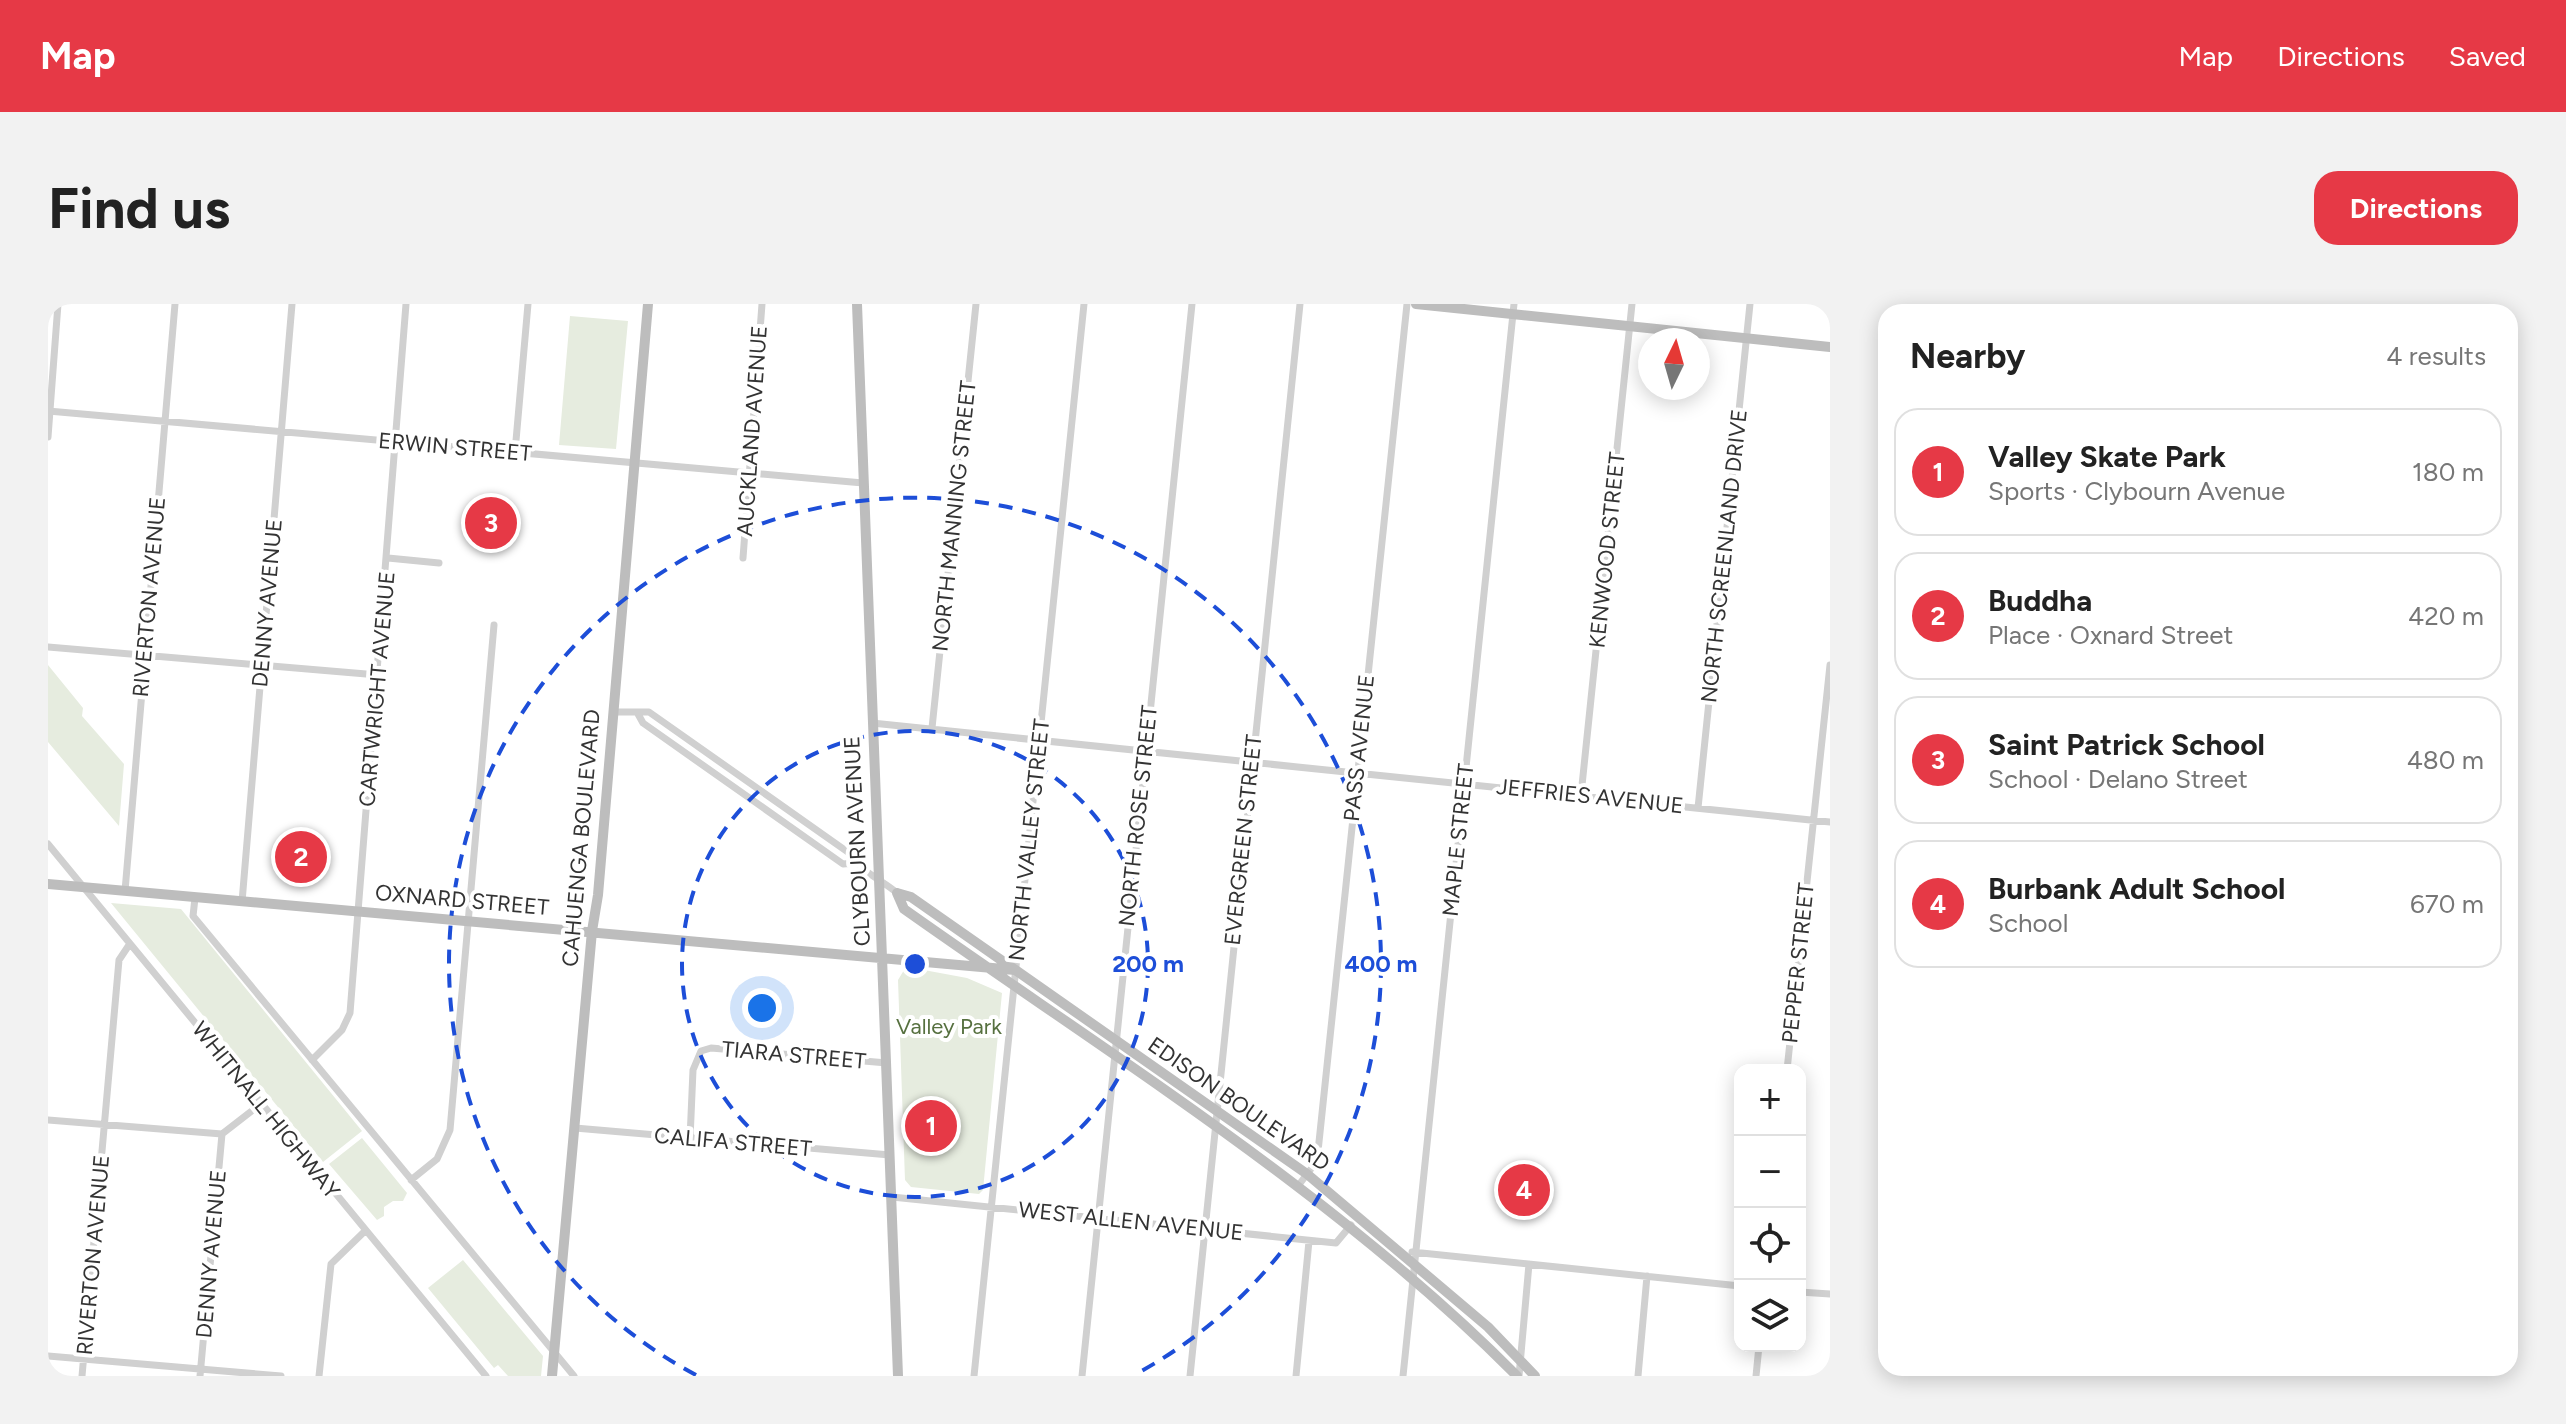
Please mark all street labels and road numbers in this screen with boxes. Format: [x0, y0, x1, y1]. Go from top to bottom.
street label: AUCKLAND AVENUE [731, 325, 773, 537]
street label: NORTH MANNING STREET [926, 379, 982, 653]
street label: NORTH SCREENLAND DRIVE [1695, 408, 1753, 704]
street label: ERWIN STREET [377, 427, 533, 467]
street label: KENWOOD STREET [1583, 451, 1631, 649]
street label: RIVERTON AVENUE [127, 496, 171, 698]
street label: DENNY AVENUE [246, 518, 288, 688]
street label: CARTWRIGHT AVENUE [353, 570, 401, 808]
street label: PASS AVENUE [1338, 673, 1380, 823]
street label: NORTH ROSE STREET [1113, 704, 1163, 928]
street label: CAHUENGA BOULEVARD [556, 708, 606, 968]
street label: NORTH VALLEY STREET [1003, 718, 1055, 962]
street label: EVERGREEN STREET [1219, 733, 1267, 947]
street label: CLYBOURN AVENUE [838, 735, 876, 947]
street label: MAPLE STREET [1437, 762, 1479, 918]
street label: JEFFRIES AVENUE [1495, 773, 1685, 819]
street label: OXNARD STREET [374, 879, 550, 921]
street label: PEPPER STREET [1776, 881, 1820, 1045]
street label: WHITNALL HIGHWAY [186, 1016, 346, 1205]
street label: EDISON BOULEVARD [1143, 1031, 1335, 1177]
street label: TIARA STREET [721, 1035, 867, 1075]
street label: CALIFA STREET [653, 1122, 813, 1162]
street label: RIVERTON AVENUE [71, 1154, 115, 1356]
street label: DENNY AVENUE [190, 1169, 232, 1339]
street label: WEST ALLEN AVENUE [1017, 1196, 1245, 1246]

